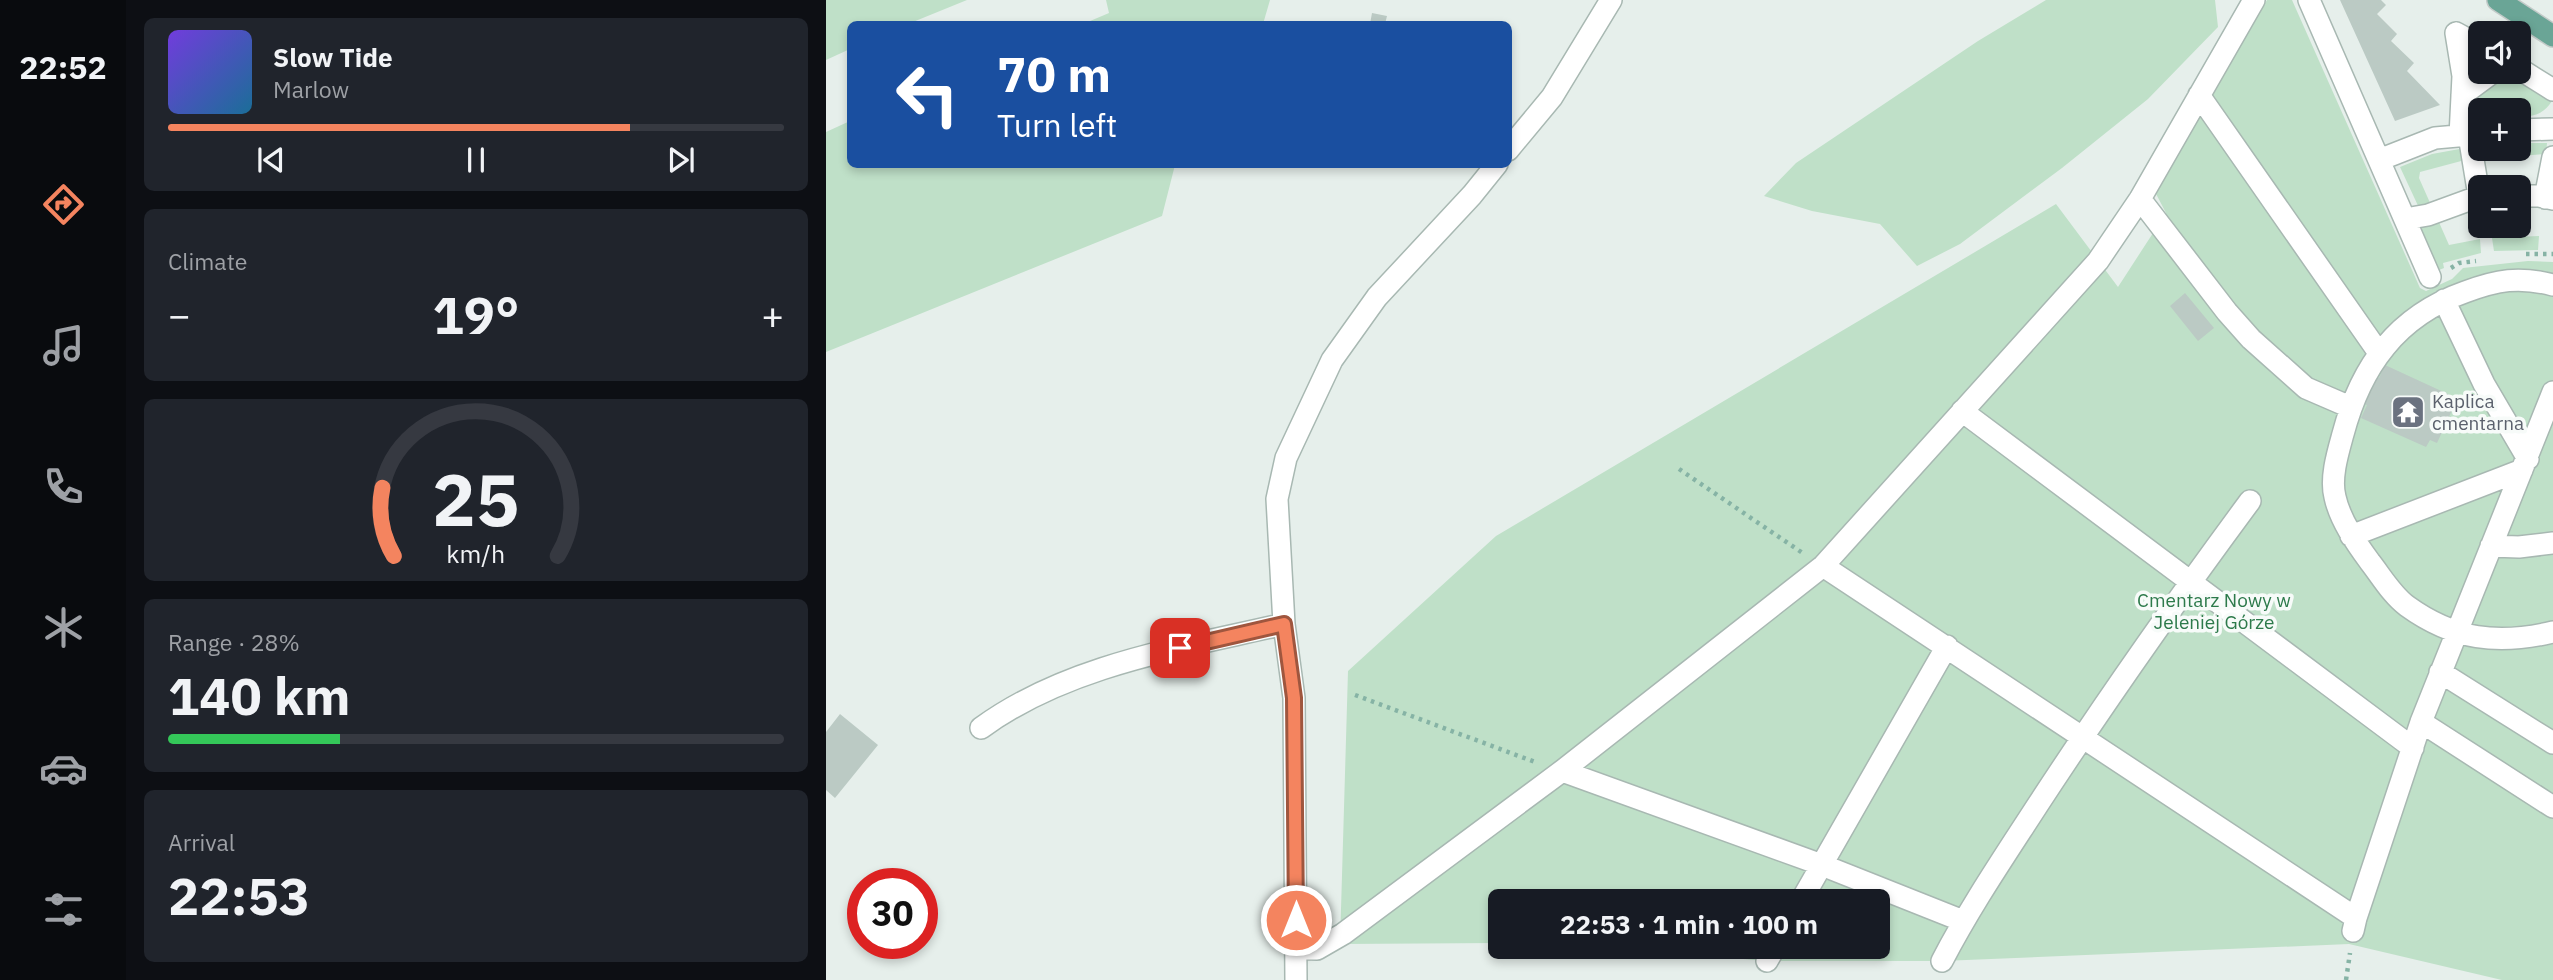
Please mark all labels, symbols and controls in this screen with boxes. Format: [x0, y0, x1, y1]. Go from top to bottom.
map controls [2468, 21, 2531, 238]
button: sound [2468, 21, 2531, 84]
text: Slow Tide [273, 40, 393, 74]
text: 70 m [997, 42, 1111, 105]
text: 22:52 [19, 46, 107, 88]
icon: left [882, 49, 973, 140]
text: Marlow [273, 74, 349, 104]
button: + [2468, 98, 2531, 161]
text: Turn left [997, 104, 1117, 146]
icon: previous [252, 141, 290, 179]
icon: pause [457, 141, 495, 179]
icon: next [662, 141, 700, 179]
button: − [2468, 175, 2531, 238]
icon: directions [39, 180, 88, 229]
text: Climate [168, 246, 247, 276]
text: 19° [433, 281, 519, 348]
text: − [168, 290, 191, 339]
text: + [761, 290, 784, 339]
icon: music [39, 321, 88, 370]
place label: Kaplica cmentarna [2432, 389, 2524, 435]
temple icon: Kaplica cmentarna [2389, 393, 2427, 431]
text: 25 [432, 451, 520, 546]
icon: phone [39, 462, 88, 511]
text: km/h [447, 537, 505, 570]
park label: Cmentarz Nowy w Jeleniej Górze [2137, 588, 2291, 634]
icon: climate [39, 603, 88, 652]
pin [1150, 618, 1210, 678]
text: Range · 28% [168, 627, 300, 657]
icon: arrive [1161, 629, 1199, 667]
text: 140 km [168, 662, 350, 729]
icon: car [39, 744, 88, 793]
text: Arrival [168, 827, 235, 857]
text: 22:53 [168, 862, 310, 929]
speed limit sign: 30 [847, 868, 938, 959]
position arrow [1259, 883, 1333, 957]
icon: filters [39, 885, 88, 934]
text: 22:53 · 1 min · 100 m [1560, 907, 1818, 941]

